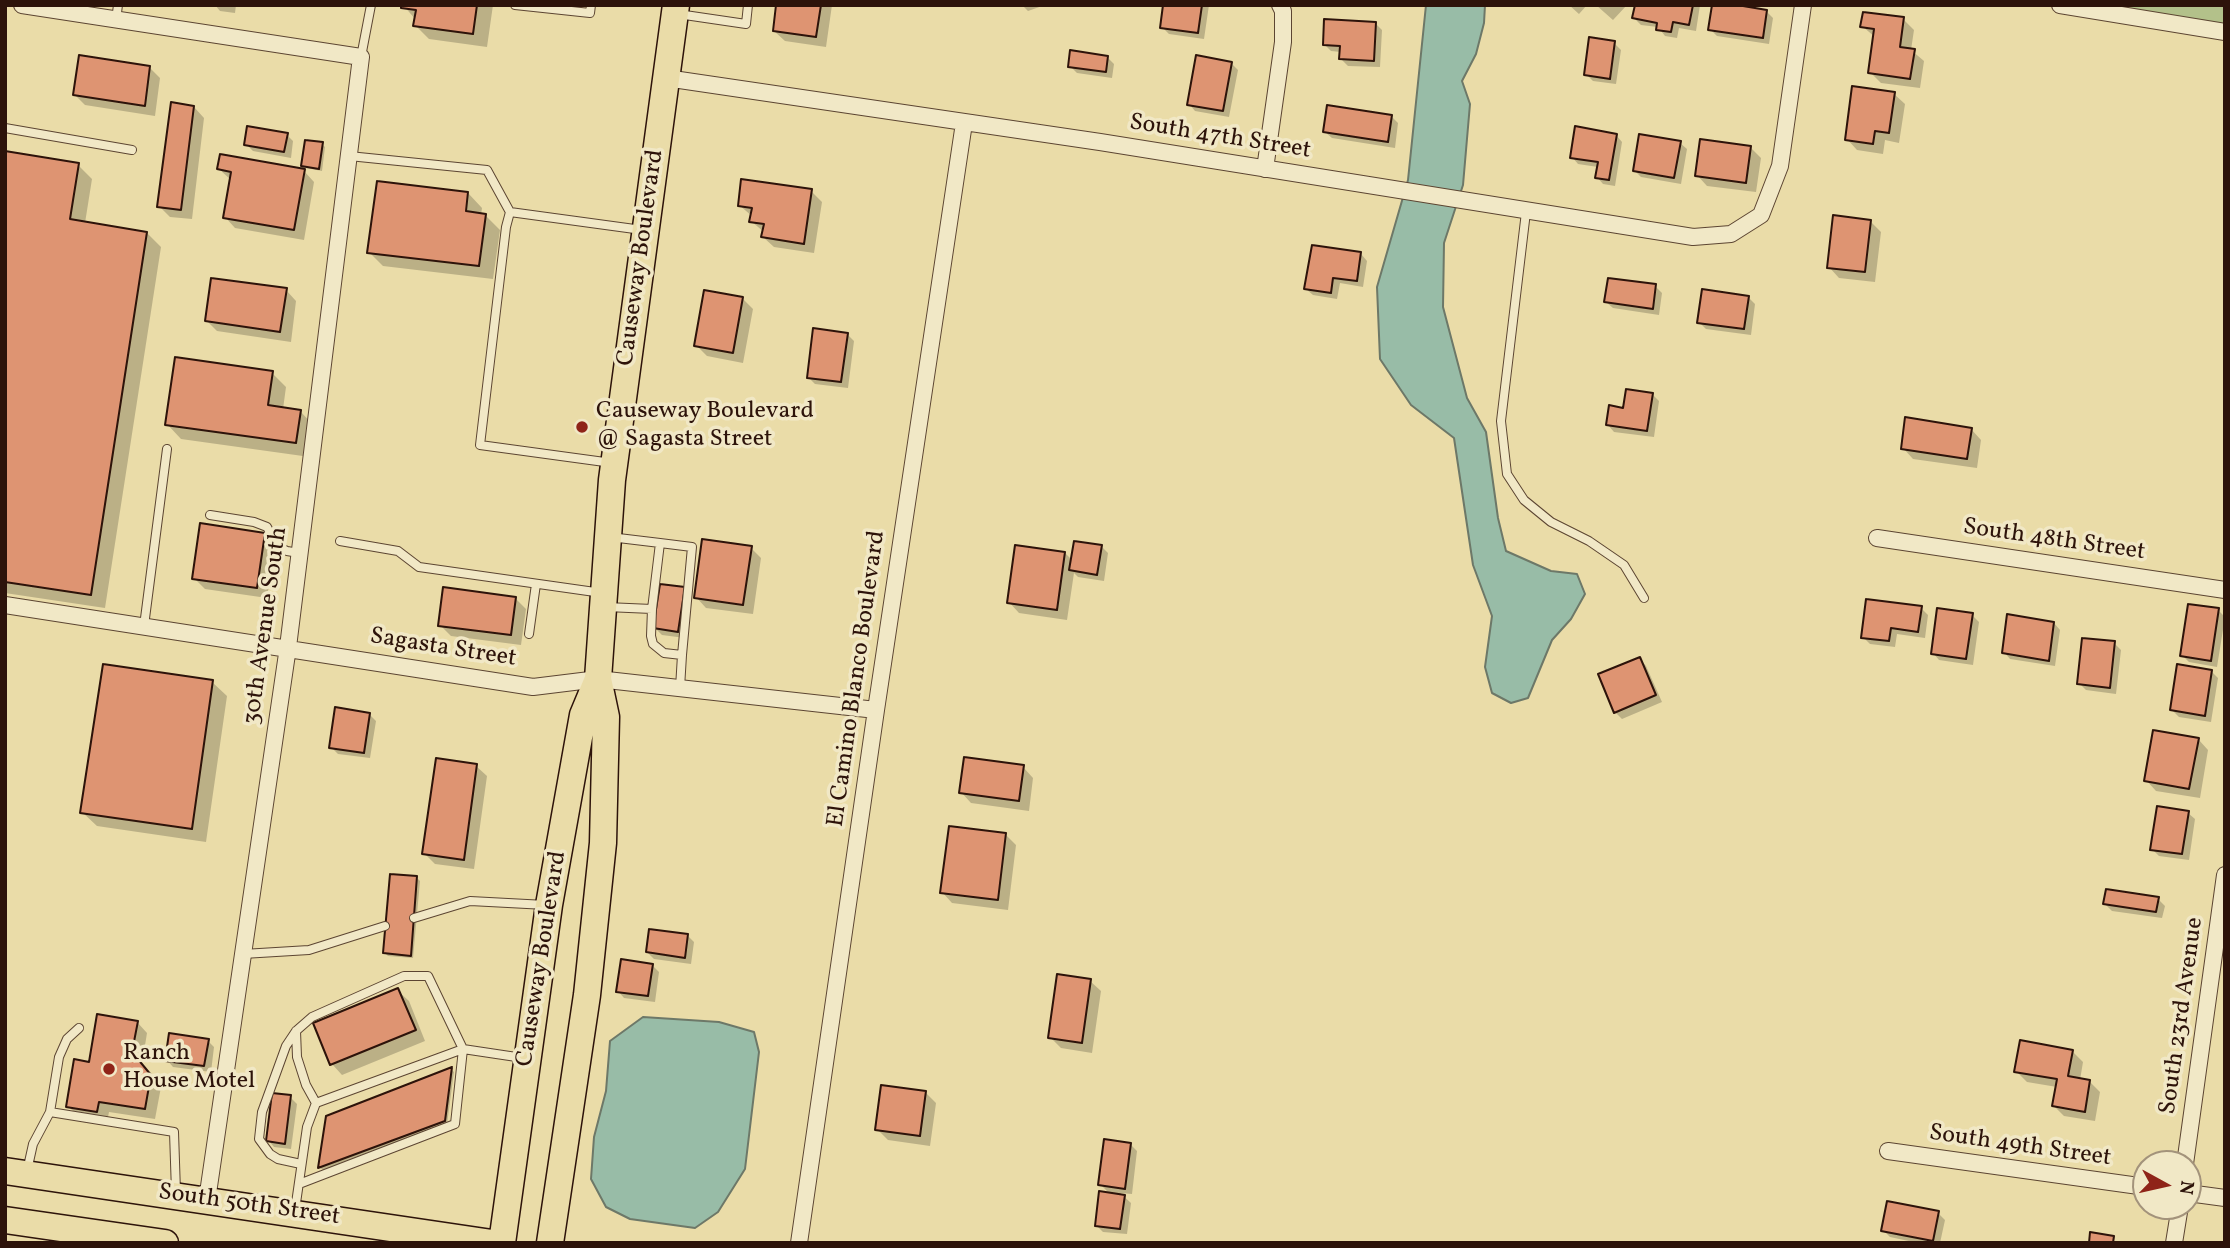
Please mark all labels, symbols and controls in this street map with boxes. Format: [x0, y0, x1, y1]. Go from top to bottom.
street label: South 47th Street [1127, 109, 1313, 167]
street label: Causeway Boulevard [613, 148, 671, 368]
place label: Causeway Boulevard @ Sagasta Street [596, 399, 814, 455]
marker: Causeway Boulevard @ Sagasta Street [574, 419, 590, 435]
street label: South 48th Street [1961, 514, 2147, 568]
street label: 30th Avenue South [239, 525, 295, 727]
street label: El Camino Blanco Boulevard [823, 529, 893, 829]
street label: Sagasta Street [368, 623, 518, 675]
street label: Causeway Boulevard [512, 849, 574, 1069]
street label: South 23rd Avenue [2155, 916, 2211, 1116]
place label: Ranch House Motel [123, 1041, 255, 1097]
marker: Ranch House Motel [101, 1061, 117, 1077]
street label: South 49th Street [1927, 1120, 2113, 1174]
north arrow [2132, 1150, 2202, 1220]
street label: South 50th Street [156, 1179, 342, 1233]
text: N [2172, 1179, 2200, 1196]

